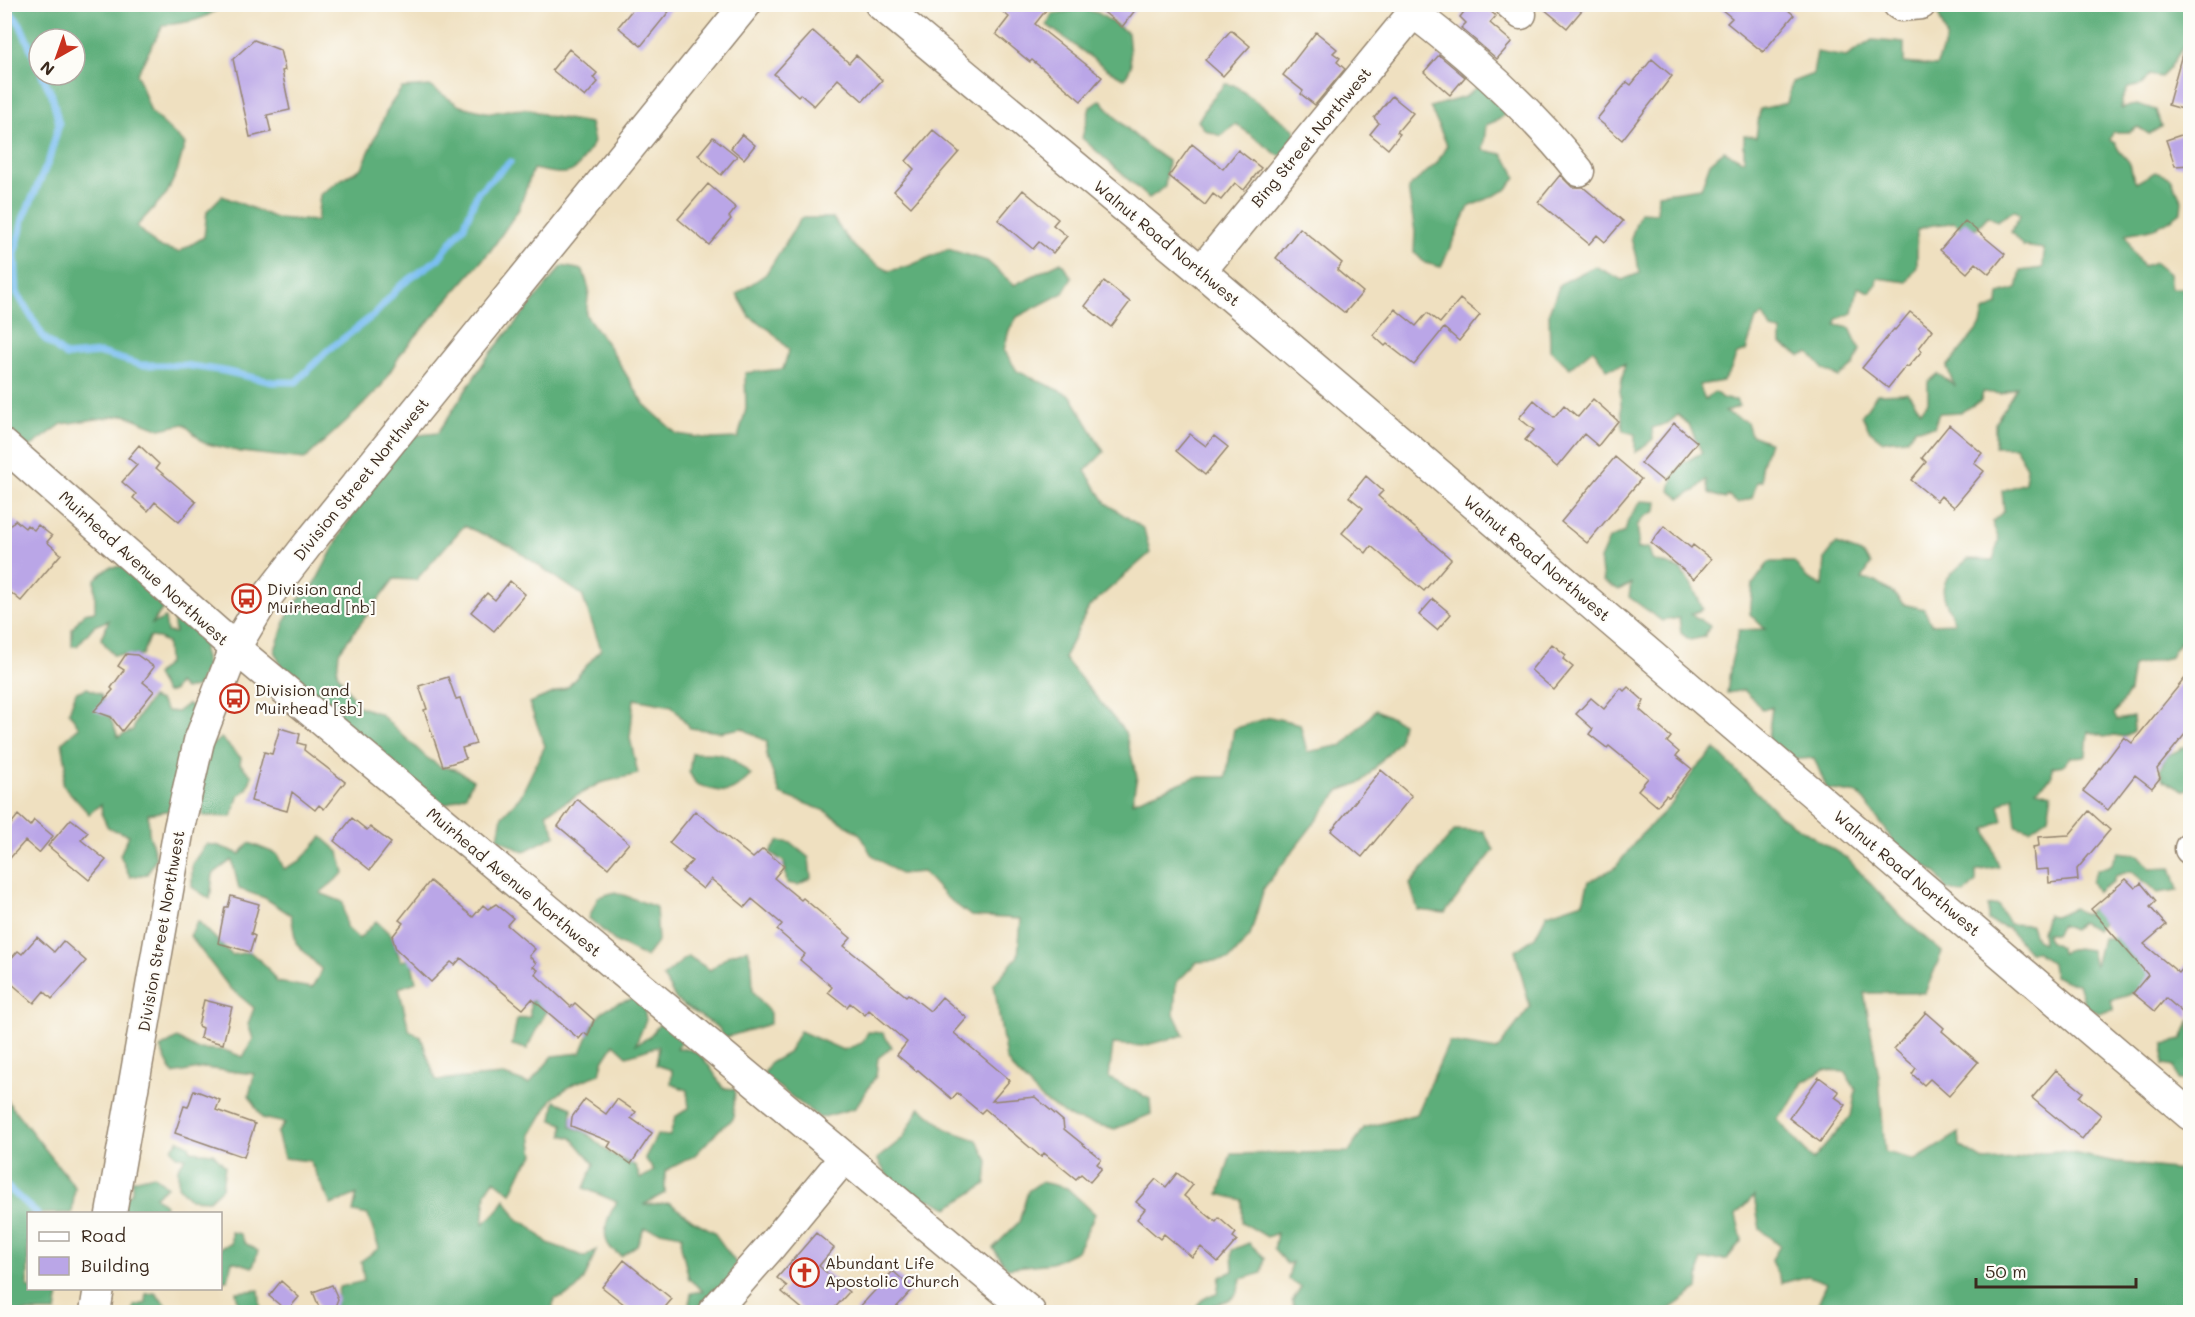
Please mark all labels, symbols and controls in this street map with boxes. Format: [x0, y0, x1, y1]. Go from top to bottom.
north arrow [27, 27, 87, 87]
text: N [36, 57, 58, 81]
street label: Bing Street Northwest [1246, 62, 1375, 211]
street label: Walnut Road Northwest [1090, 175, 1245, 310]
street label: Division Street Northwest [288, 393, 433, 565]
street label: Muirhead Avenue Northwest [55, 486, 234, 650]
street label: Walnut Road Northwest [1460, 490, 1615, 625]
place label: Division and Muirhead [nb] [267, 578, 375, 617]
bus stop icon: Division and Muirhead [nb] [230, 582, 262, 614]
place label: Division and Muirhead [sb] [255, 679, 362, 718]
bus stop icon: Division and Muirhead [sb] [218, 683, 250, 715]
street label: Muirhead Avenue Northwest [423, 802, 606, 961]
street label: Walnut Road Northwest [1830, 805, 1985, 940]
street label: Division Street Northwest [132, 829, 189, 1033]
legend [27, 1212, 222, 1290]
text: Road [81, 1223, 126, 1247]
scale bar [1976, 1251, 2136, 1289]
place label: Abundant Life Apostolic Church [825, 1252, 959, 1291]
text: Building [81, 1253, 149, 1277]
church icon: Abundant Life Apostolic Church [788, 1256, 820, 1288]
text: 50 m [1985, 1259, 2027, 1283]

